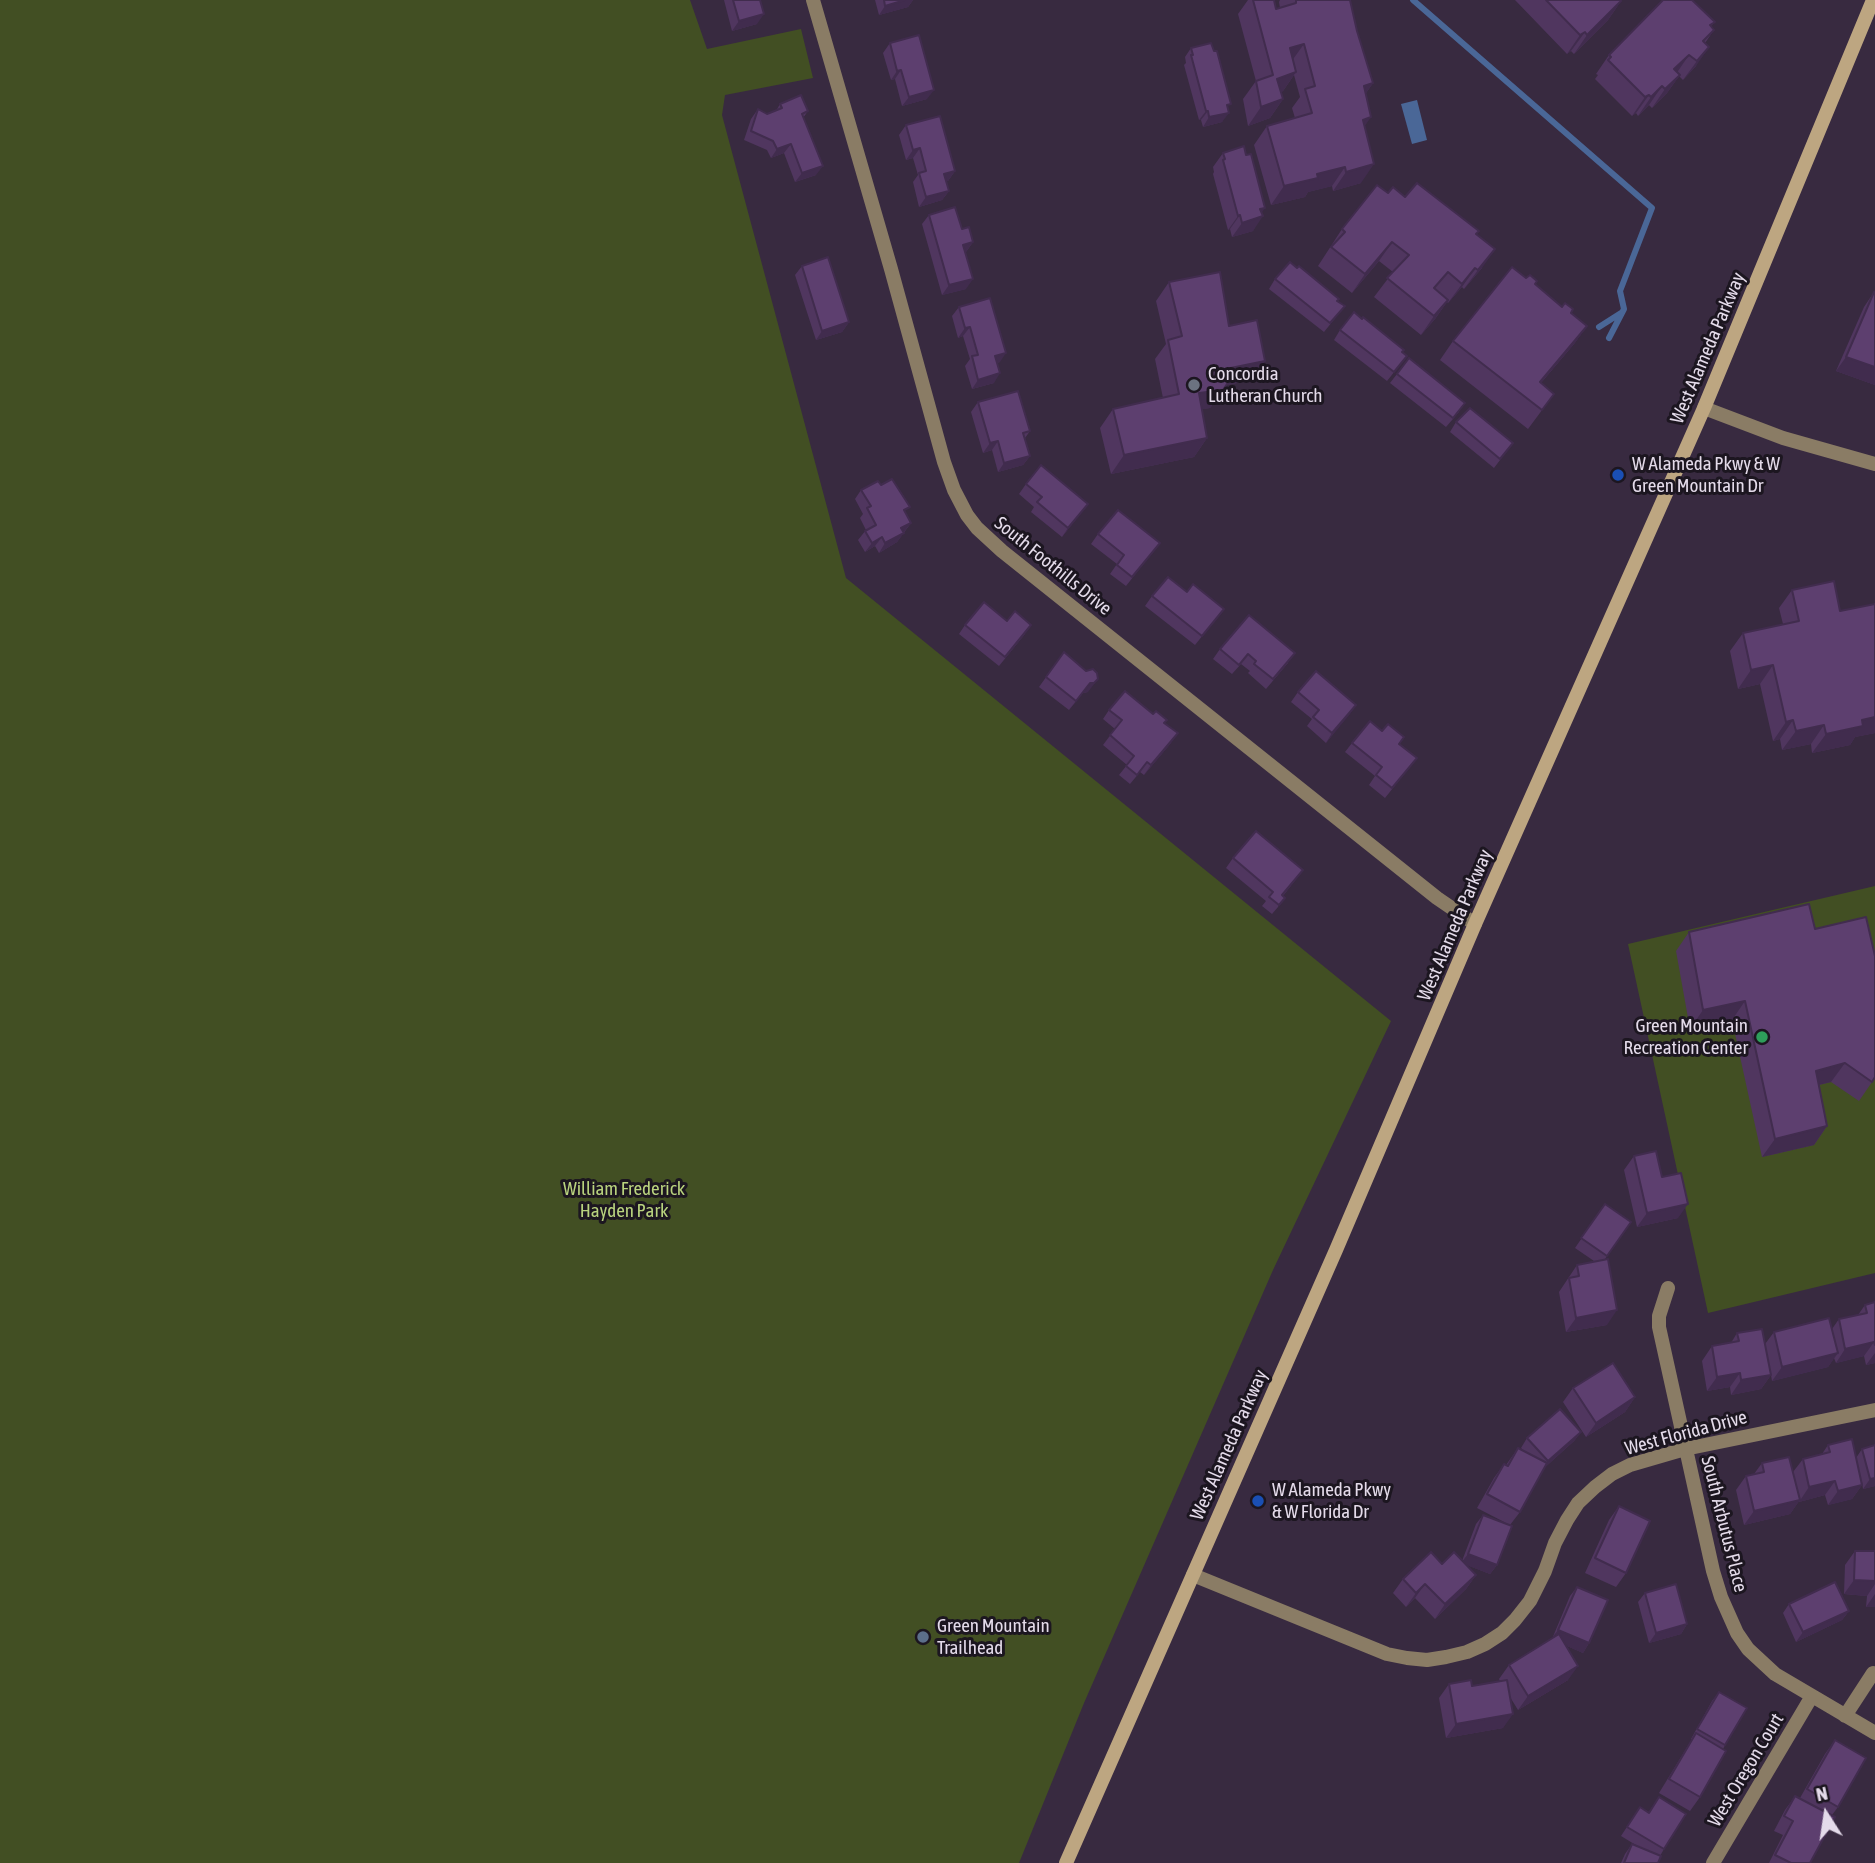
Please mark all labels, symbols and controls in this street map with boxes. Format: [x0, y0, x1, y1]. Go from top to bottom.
street label: West Alameda Parkway [1666, 269, 1750, 427]
place label: Concordia Lutheran Church [1208, 363, 1323, 407]
marker: Concordia Lutheran Church [1186, 377, 1202, 393]
place label: W Alameda Pkwy & W Green Mountain Dr [1632, 453, 1780, 497]
marker: W Alameda Pkwy & W Green Mountain Dr [1610, 467, 1626, 483]
street label: South Foothills Drive [990, 512, 1116, 620]
street label: West Alameda Parkway [1413, 846, 1497, 1004]
place label: Green Mountain Recreation Center [1623, 1015, 1748, 1059]
marker: Green Mountain Recreation Center [1754, 1029, 1770, 1045]
park label: William Frederick Hayden Park [563, 1178, 685, 1222]
street label: West Alameda Parkway [1186, 1366, 1272, 1524]
street label: West Florida Drive [1623, 1406, 1749, 1460]
street label: South Arbutus Place [1696, 1454, 1752, 1594]
place label: W Alameda Pkwy & W Florida Dr [1272, 1479, 1391, 1523]
marker: W Alameda Pkwy & W Florida Dr [1250, 1493, 1266, 1509]
place label: Green Mountain Trailhead [937, 1615, 1050, 1659]
marker: Green Mountain Trailhead [915, 1629, 931, 1645]
street label: West Oregon Court [1703, 1709, 1789, 1831]
north arrow [1791, 1779, 1861, 1849]
text: N [1814, 1782, 1829, 1805]

